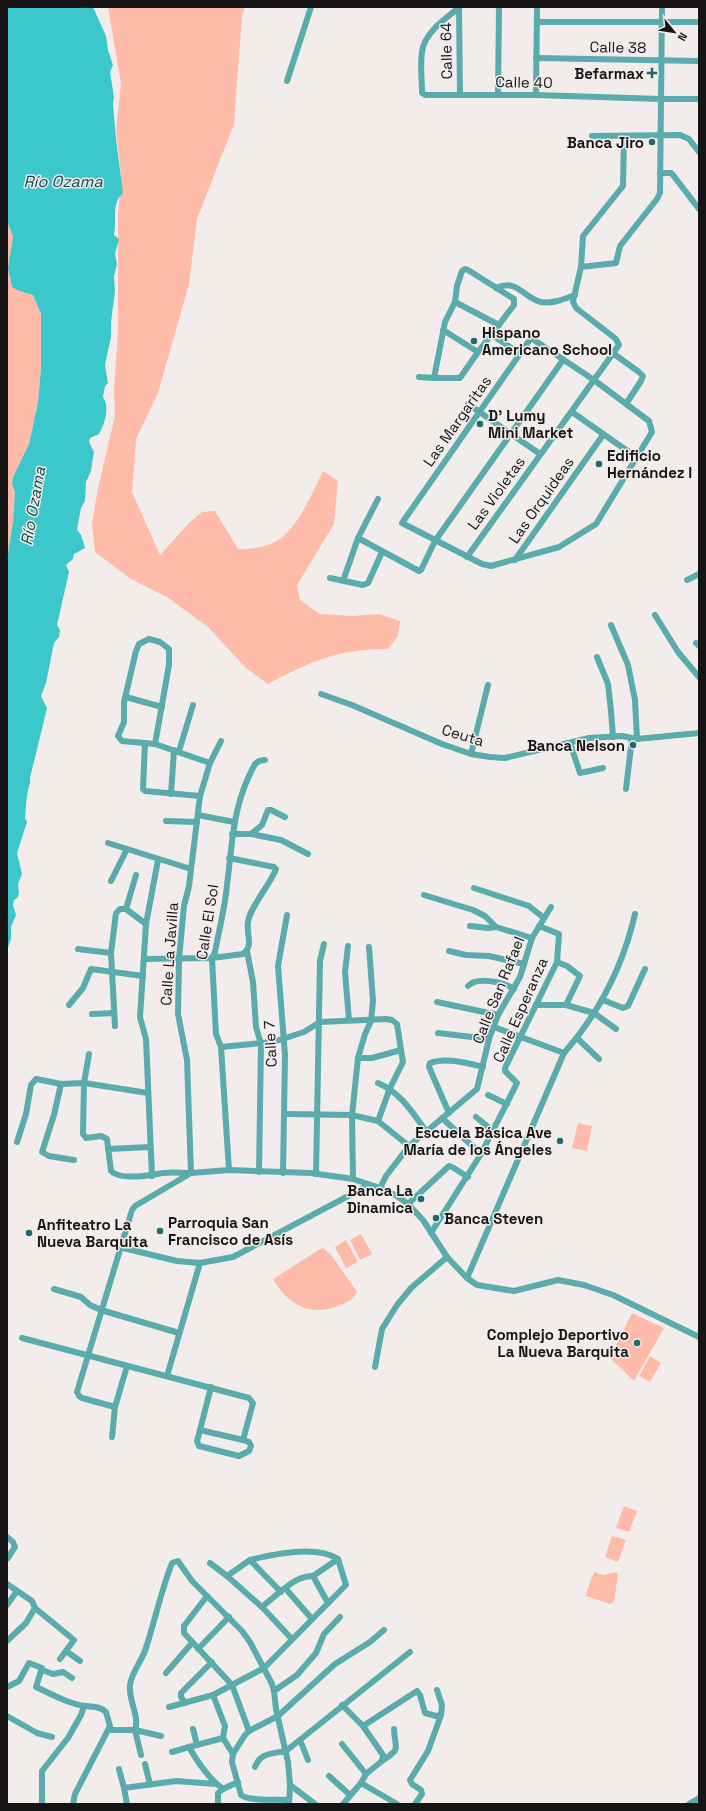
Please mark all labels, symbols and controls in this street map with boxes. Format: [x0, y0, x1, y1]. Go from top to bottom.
north arrow [654, 12, 694, 52]
street label: Calle 64 [436, 22, 456, 80]
text: N [675, 30, 691, 44]
street label: Calle 38 [589, 37, 647, 57]
place label: Befarmax [574, 64, 644, 83]
marker: Befarmax [647, 68, 657, 78]
street label: Calle 40 [495, 72, 553, 92]
place label: Banca Jiro [567, 133, 644, 152]
marker: Banca Jiro [647, 137, 657, 147]
water label: Río Ozama [23, 171, 103, 192]
place label: Hispano Americano School [482, 323, 612, 359]
marker: Hispano Americano School [469, 336, 479, 346]
street label: Las Margaritas [419, 372, 495, 470]
place label: D' Lumy Mini Market [488, 406, 574, 442]
marker: D' Lumy Mini Market [475, 419, 485, 429]
place label: Edificio Hernández I [607, 446, 692, 482]
street label: Las Violetas [463, 453, 529, 533]
street label: Las Orquideas [504, 453, 578, 547]
marker: Edificio Hernández I [594, 459, 604, 469]
water label: Río Ozama [16, 464, 50, 547]
street label: Ceuta [440, 720, 487, 751]
place label: Banca Nelson [527, 736, 625, 755]
marker: Banca Nelson [628, 740, 638, 750]
street label: Calle El Sol [192, 883, 222, 961]
street label: Calle La Javilla [156, 901, 182, 1006]
street label: Calle San Rafael [468, 933, 528, 1047]
street label: Calle Esperanza [488, 954, 552, 1065]
street label: Calle 7 [259, 1020, 281, 1068]
place label: Escuela Básica Ave María de los Ángeles [404, 1123, 552, 1159]
marker: Escuela Básica Ave María de los Ángeles [555, 1136, 565, 1146]
place label: Banca La Dinamica [347, 1181, 413, 1217]
marker: Banca La Dinamica [416, 1194, 426, 1204]
place label: Banca Steven [444, 1209, 543, 1228]
place label: Parroquia San Francisco de Asís [168, 1213, 293, 1249]
marker: Banca Steven [431, 1213, 441, 1223]
place label: Anfiteatro La Nueva Barquita [37, 1215, 148, 1251]
marker: Parroquia San Francisco de Asís [155, 1226, 165, 1236]
marker: Anfiteatro La Nueva Barquita [24, 1228, 34, 1238]
place label: Complejo Deportivo La Nueva Barquita [487, 1325, 629, 1361]
marker: Complejo Deportivo La Nueva Barquita [632, 1338, 642, 1348]

